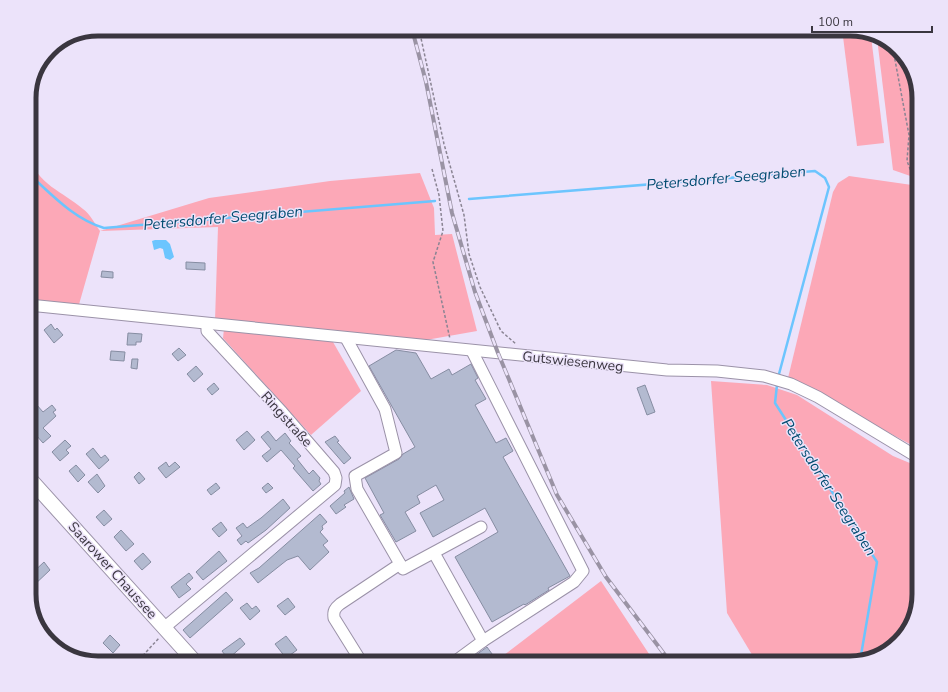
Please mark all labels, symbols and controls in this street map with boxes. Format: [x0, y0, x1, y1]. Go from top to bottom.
scale bar [812, 8, 932, 34]
text: 100 m [818, 14, 853, 30]
water label: Petersdorfer Seegraben [645, 161, 807, 195]
water label: Petersdorfer Seegraben [142, 201, 304, 235]
street label: Gutswiesenweg [522, 347, 624, 376]
street label: Ringstraße [257, 387, 317, 451]
water label: Petersdorfer Seegraben [777, 414, 881, 560]
street label: Saarower Chaussee [64, 518, 161, 623]

